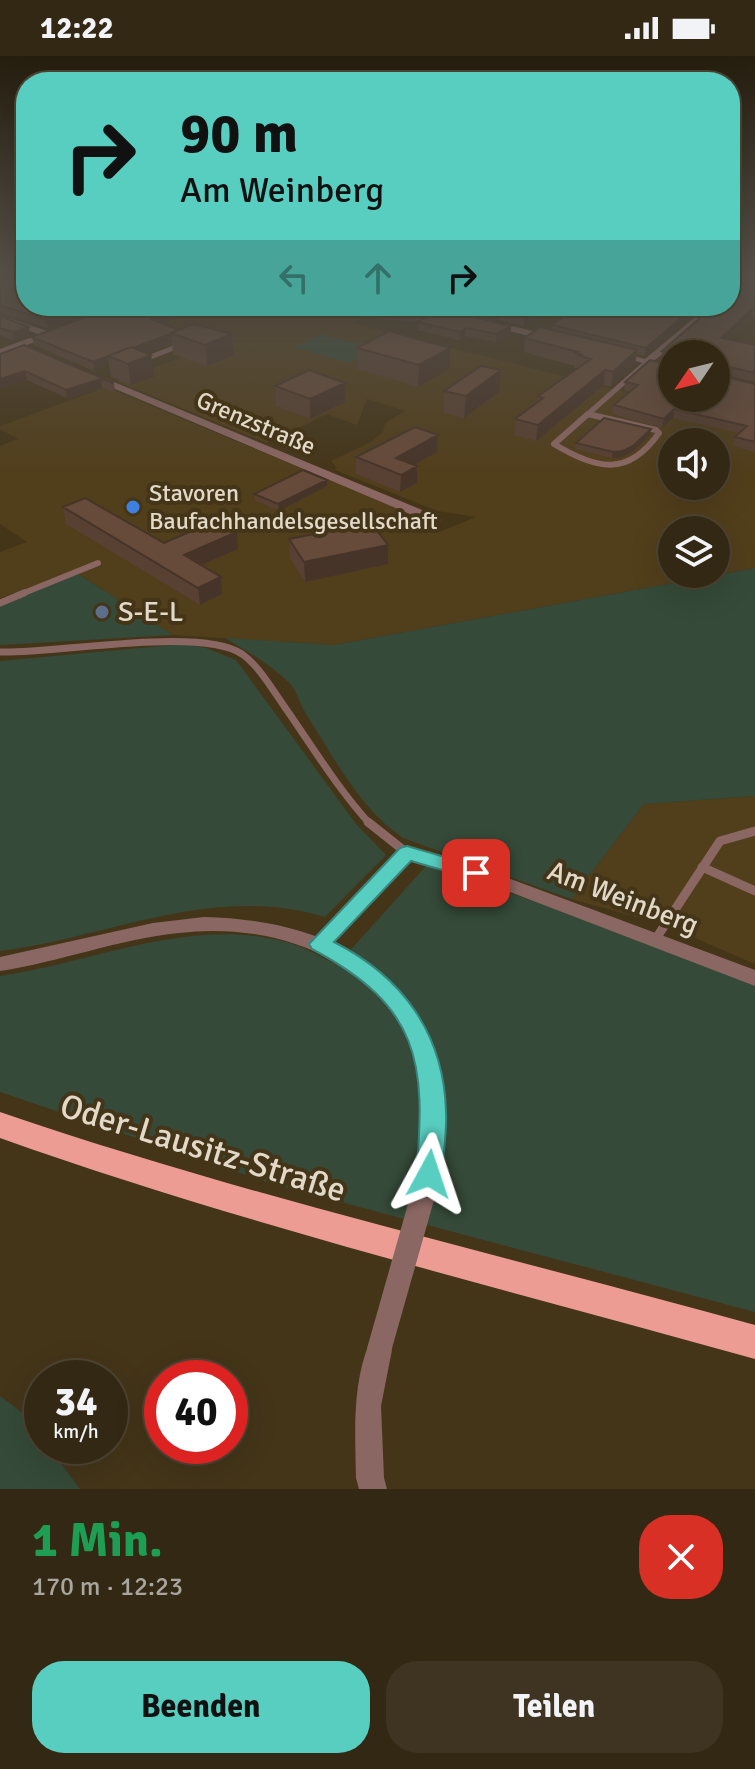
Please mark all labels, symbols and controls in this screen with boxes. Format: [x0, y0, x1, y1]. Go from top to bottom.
text: 12:22 [40, 10, 114, 47]
text: 90 m [180, 99, 298, 168]
icon: right [48, 104, 152, 208]
text: Am Weinberg [180, 168, 384, 213]
icon: left [272, 256, 316, 300]
icon: ahead [356, 256, 400, 300]
icon: right [440, 256, 484, 300]
north arrow [658, 340, 730, 412]
map controls [658, 340, 730, 588]
street label: Grenzstraße [192, 384, 320, 462]
button: sound [658, 428, 730, 500]
place label: Stavoren Baufachhandelsgesellschaft [149, 478, 438, 536]
marker: Stavoren Baufachhandelsgesellschaft [124, 498, 142, 516]
button: layers [658, 516, 730, 588]
place label: S-E-L [118, 595, 183, 629]
marker: S-E-L [93, 603, 111, 621]
pin [442, 839, 510, 907]
icon: arrive [454, 851, 498, 895]
street label: Am Weinberg [543, 854, 703, 942]
street label: Oder-Lausitz-Straße [55, 1085, 351, 1211]
position arrow [387, 1132, 471, 1216]
speed limit sign: 40 [144, 1360, 248, 1464]
text: 34 [54, 1377, 98, 1427]
text: km/h [53, 1419, 99, 1444]
text: 1 Min. [32, 1511, 163, 1570]
button: close [639, 1515, 723, 1599]
text: 170 m · 12:23 [32, 1571, 183, 1603]
button: Beenden [32, 1661, 370, 1753]
button: Teilen [386, 1661, 723, 1753]

